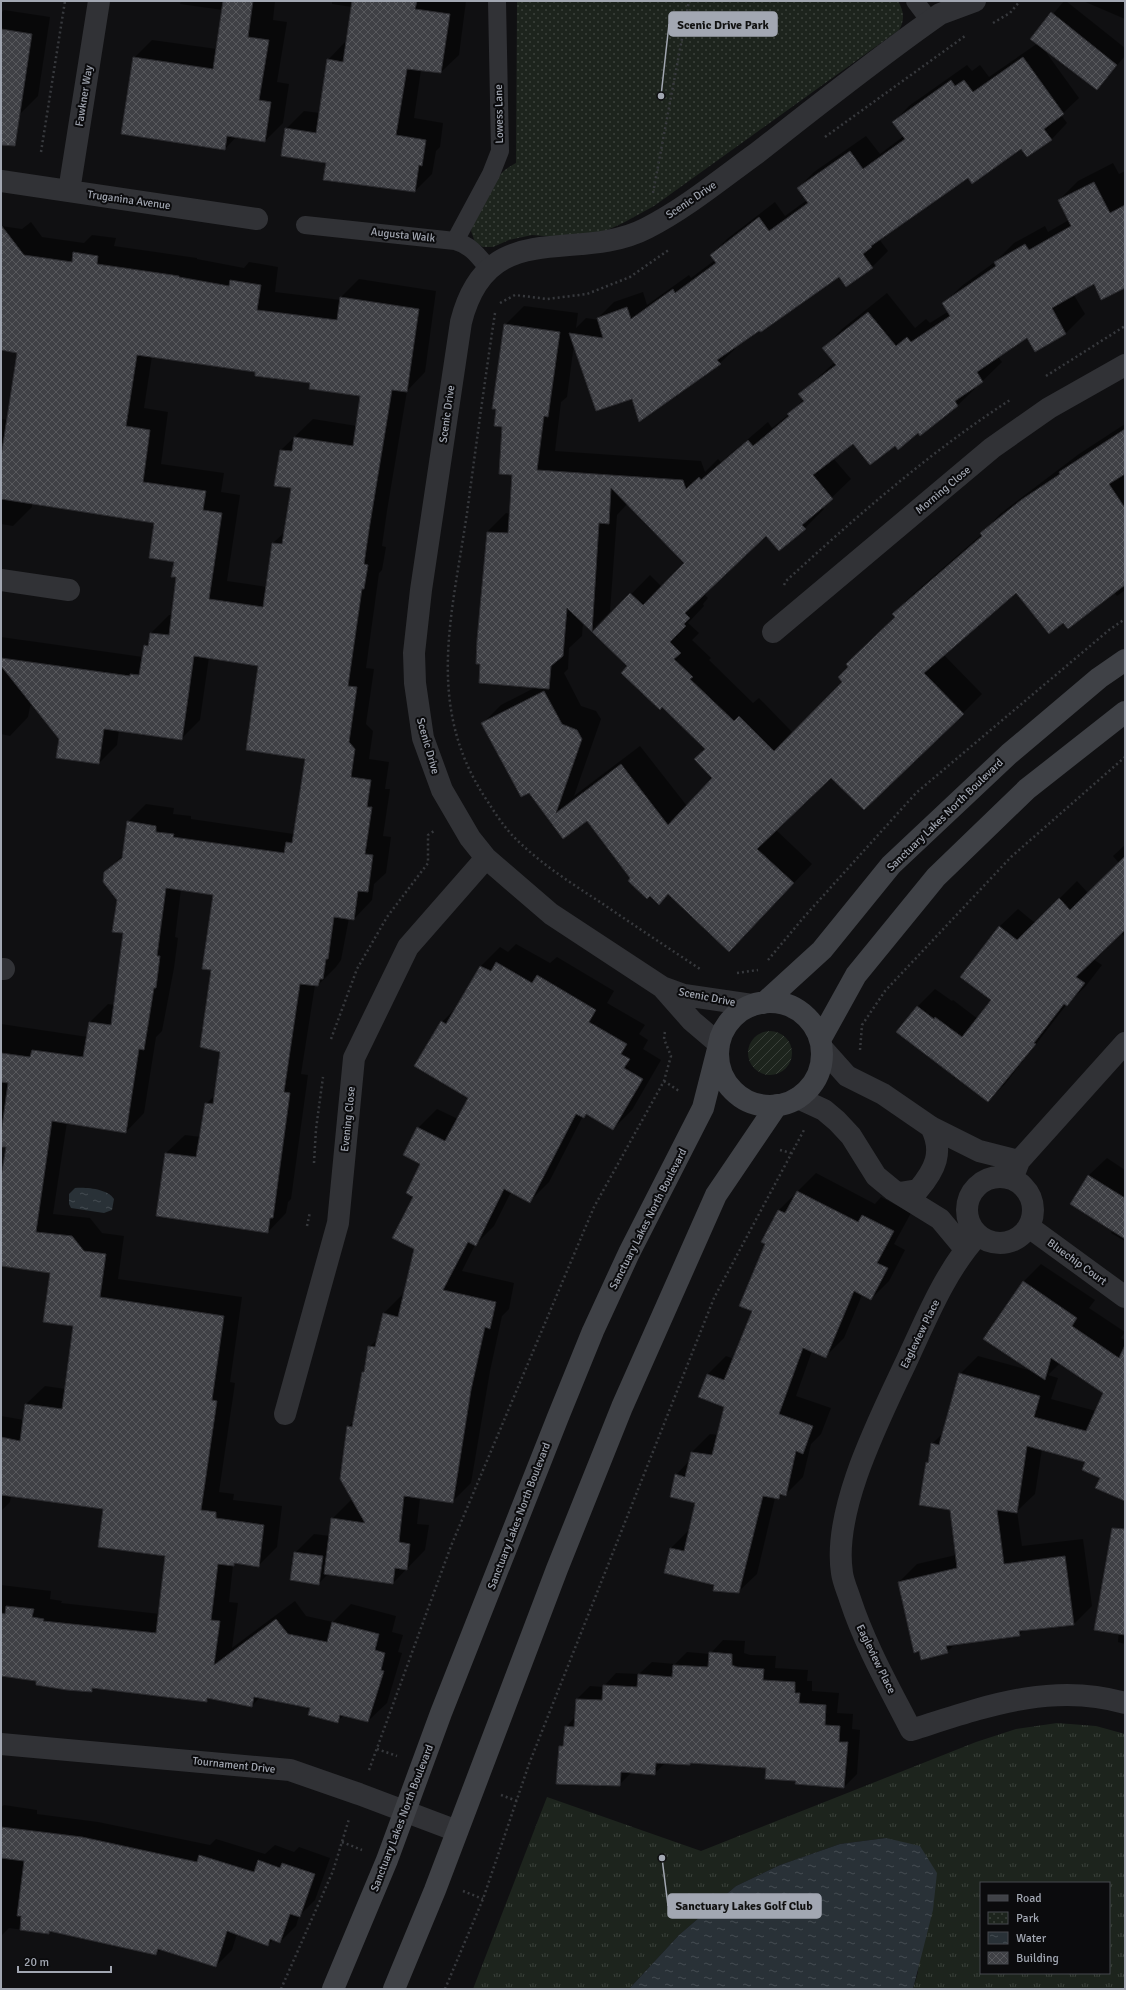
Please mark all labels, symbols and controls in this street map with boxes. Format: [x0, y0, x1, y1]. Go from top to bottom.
callout: Scenic Drive Park [669, 12, 777, 36]
text: Scenic Drive Park [677, 18, 769, 33]
street label: Fawkner Way [73, 64, 95, 128]
street label: Lowess Lane [492, 84, 506, 144]
street label: Scenic Drive [663, 178, 719, 222]
street label: Truganina Avenue [87, 188, 171, 212]
street label: Augusta Walk [370, 225, 436, 245]
street label: Scenic Drive [437, 384, 457, 444]
street label: Morning Close [913, 463, 973, 517]
street label: Scenic Drive [414, 716, 442, 776]
street label: Sanctuary Lakes North Boulevard [884, 756, 1006, 874]
street label: Scenic Drive [677, 985, 737, 1009]
street label: Evening Close [338, 1086, 358, 1152]
street label: Sanctuary Lakes North Boulevard [607, 1146, 689, 1292]
street label: Bluechip Court [1045, 1236, 1109, 1288]
street label: Eagleview Place [898, 1297, 942, 1371]
street label: Sanctuary Lakes North Boulevard [485, 1441, 553, 1591]
street label: Eagleview Place [854, 1622, 898, 1696]
street label: Sanctuary Lakes North Boulevard [368, 1743, 436, 1893]
street label: Tournament Drive [192, 1754, 276, 1776]
legend [980, 1882, 1110, 1974]
text: Road [1016, 1891, 1042, 1906]
callout: Sanctuary Lakes Golf Club [668, 1894, 821, 1918]
text: Sanctuary Lakes Golf Club [675, 1899, 813, 1914]
text: Park [1016, 1911, 1039, 1926]
text: Water [1016, 1931, 1047, 1946]
scale bar [18, 1948, 111, 1974]
text: Building [1016, 1951, 1059, 1966]
text: 20 m [24, 1955, 49, 1970]

